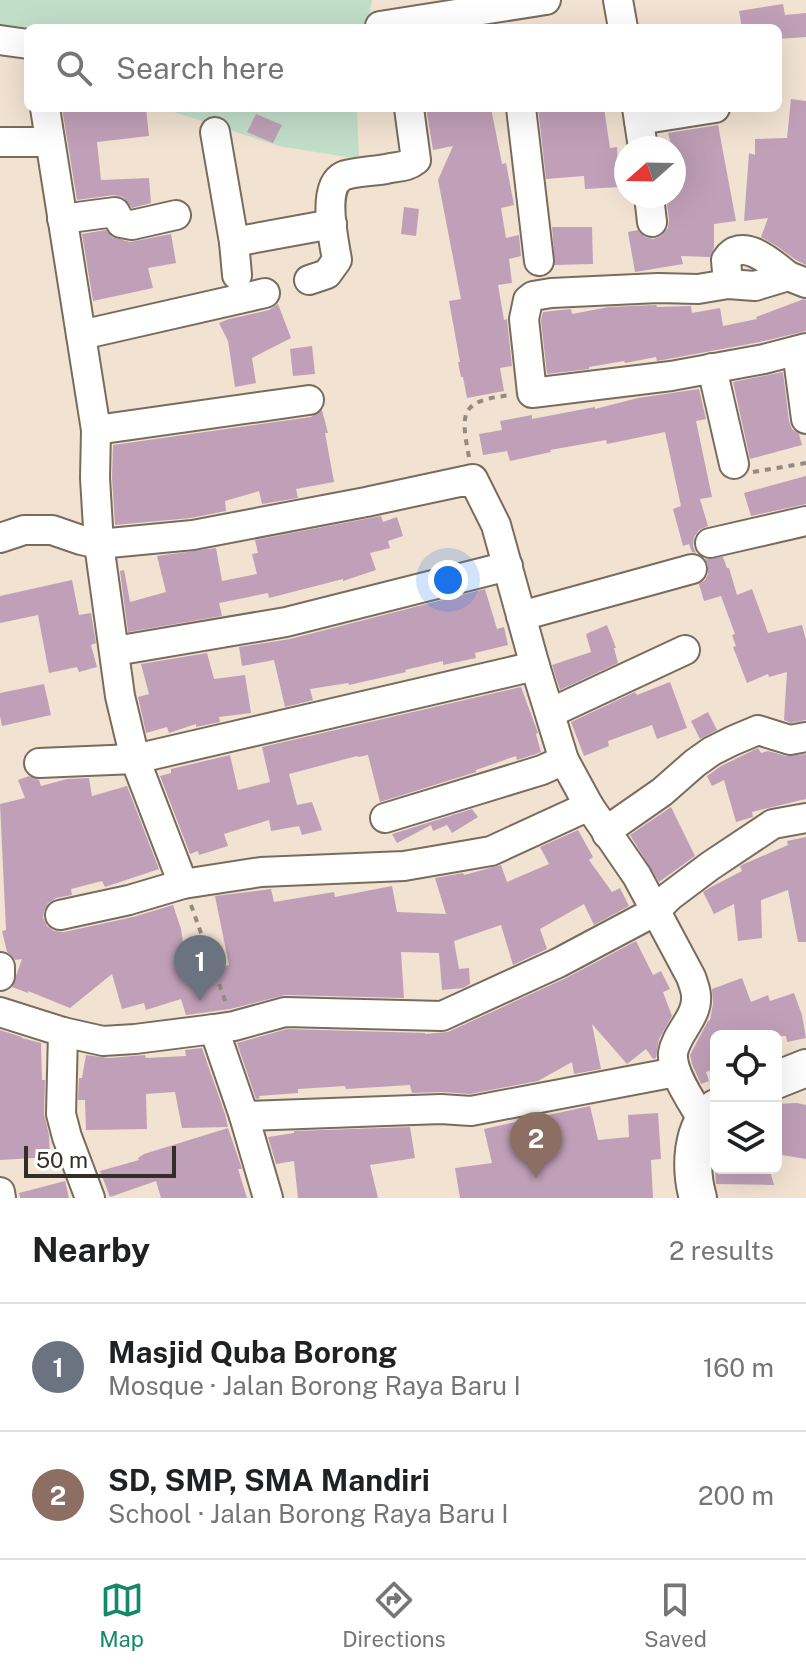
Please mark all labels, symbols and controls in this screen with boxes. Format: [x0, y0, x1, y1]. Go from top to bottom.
search box [24, 24, 782, 112]
icon: search [52, 46, 96, 90]
text: Search here [116, 50, 284, 86]
north arrow [614, 136, 686, 208]
your location [428, 560, 468, 600]
pin: 1 [174, 935, 226, 1001]
map controls [710, 1030, 782, 1174]
button: locate [710, 1030, 782, 1102]
button: layers [710, 1102, 782, 1174]
pin: 2 [510, 1112, 562, 1178]
scale bar [24, 1142, 176, 1178]
text: 50 m [36, 1147, 88, 1173]
text: Nearby [32, 1230, 150, 1270]
text: 2 results [669, 1235, 774, 1266]
text: Masjid Quba Borong [108, 1334, 397, 1370]
text: 1 [52, 1352, 64, 1383]
text: 160 m [703, 1352, 774, 1383]
text: Mosque · Jalan Borong Raya Baru I [108, 1370, 521, 1401]
text: SD, SMP, SMA Mandiri [108, 1462, 430, 1498]
text: 2 [50, 1480, 66, 1511]
text: 200 m [698, 1480, 774, 1511]
text: School · Jalan Borong Raya Baru I [108, 1498, 509, 1529]
tab: Map [99, 1578, 144, 1652]
tab: Directions [342, 1578, 446, 1652]
tab: Saved [644, 1578, 707, 1652]

